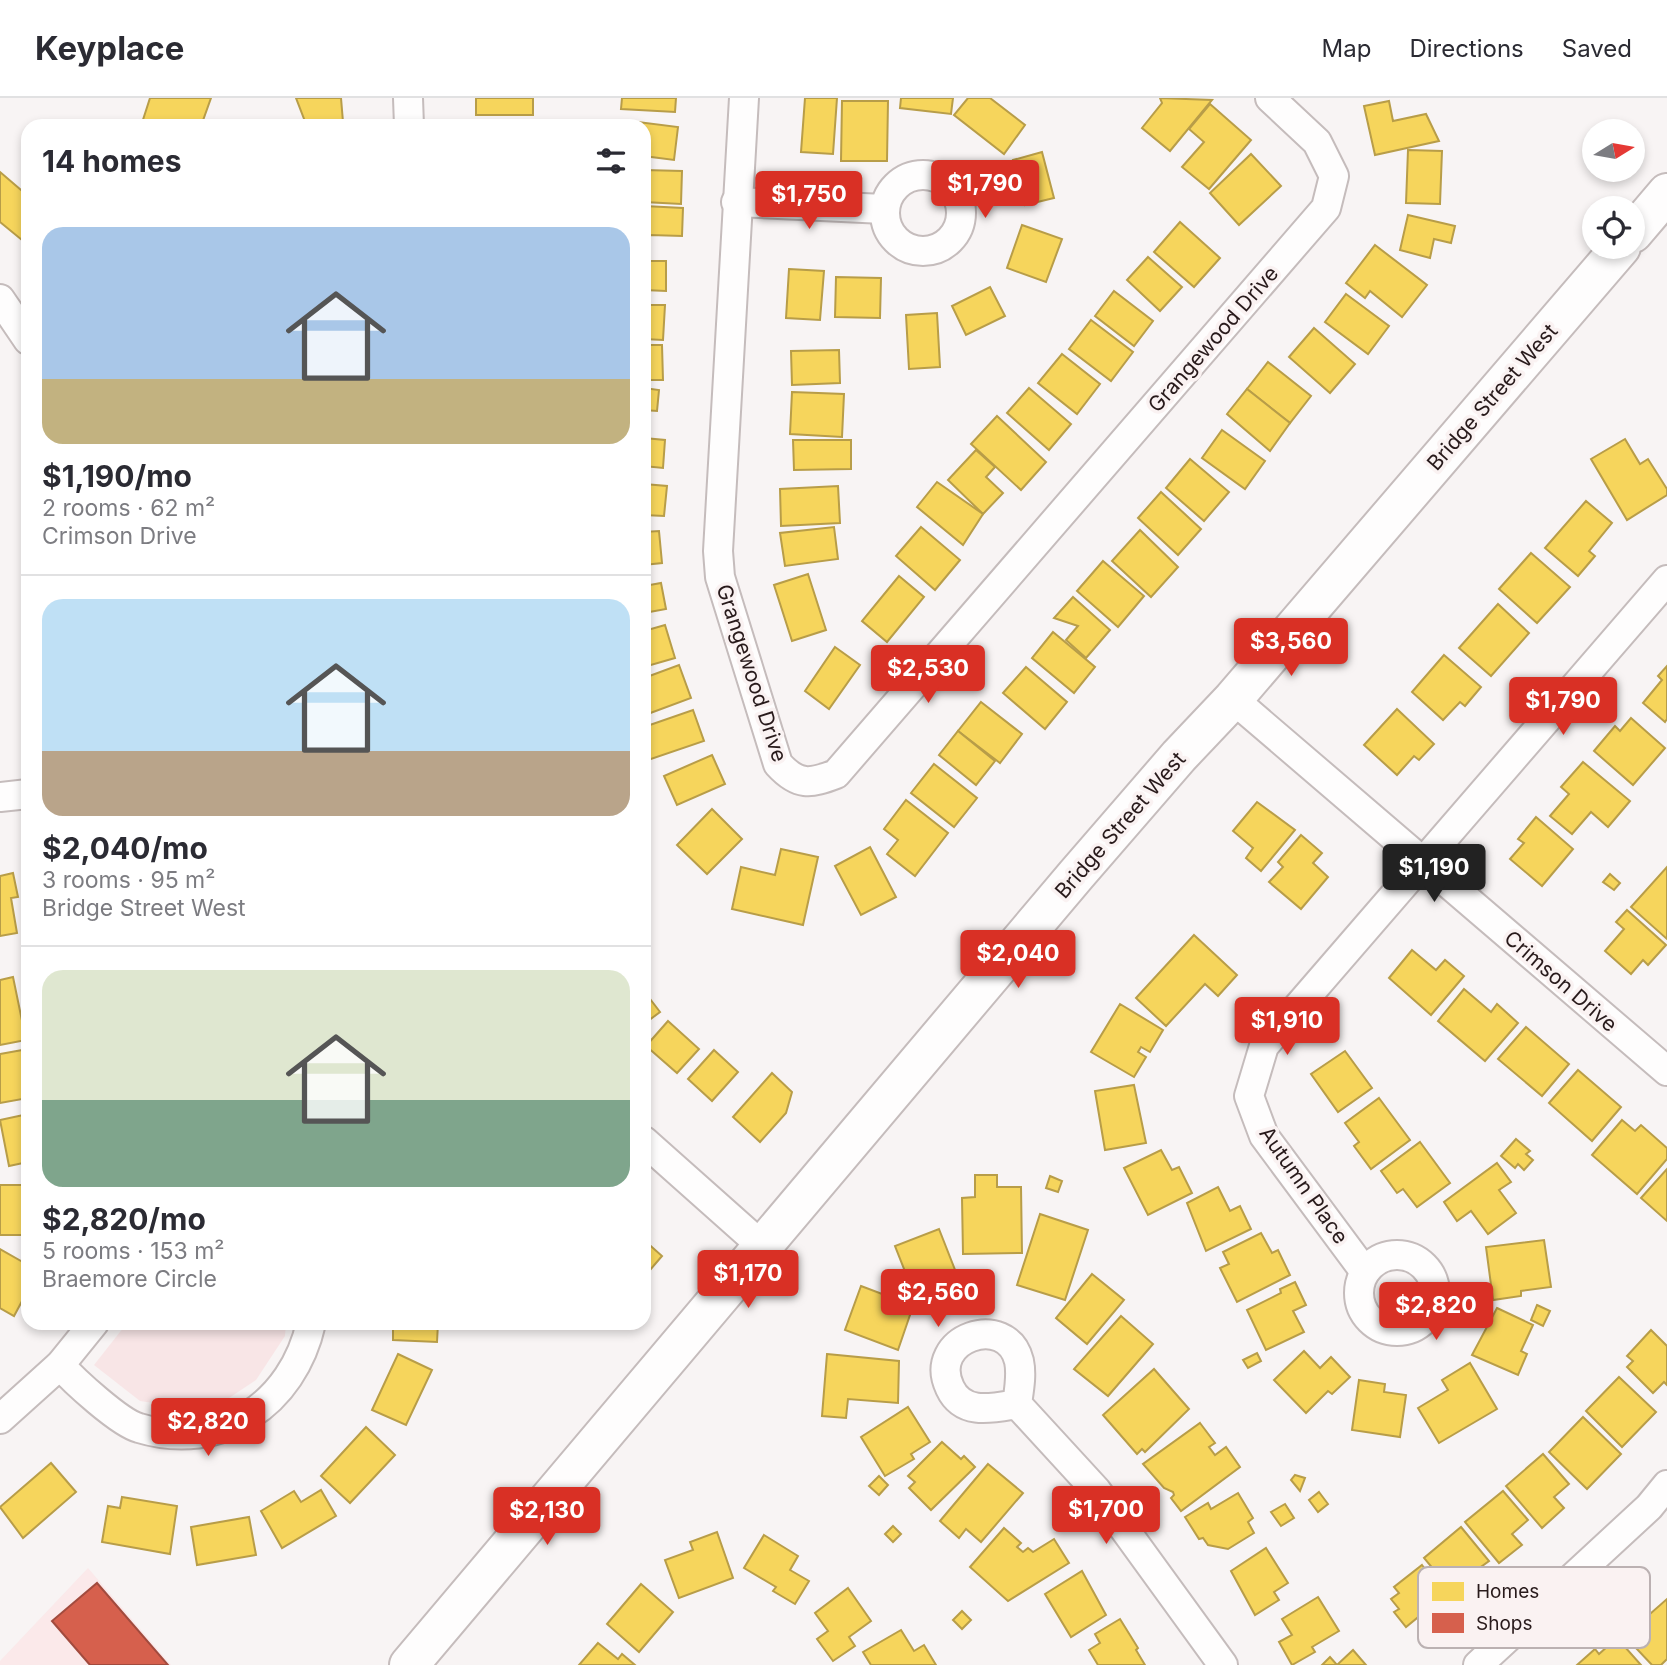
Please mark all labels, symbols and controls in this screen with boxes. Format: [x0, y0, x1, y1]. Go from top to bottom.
text: Keyplace [35, 28, 184, 68]
text: Map [1322, 34, 1371, 63]
text: Directions [1409, 34, 1524, 63]
text: Saved [1562, 34, 1632, 63]
north arrow [1582, 119, 1645, 182]
map controls [1582, 119, 1645, 259]
icon: filters [592, 142, 630, 180]
text: 14 homes [42, 143, 181, 179]
pin: $1,790 [928, 160, 1042, 220]
text: $1,790 [947, 169, 1023, 197]
pin: $1,750 [752, 172, 866, 231]
text: $1,750 [771, 180, 847, 208]
button: locate [1582, 196, 1645, 259]
street label: Grangewood Drive [1143, 261, 1283, 417]
icon: home [273, 273, 399, 399]
street label: Bridge Street West [1422, 319, 1563, 475]
text: $1,190/mo [42, 458, 192, 494]
text: 2 rooms · 62 m² [42, 494, 215, 522]
text: Crimson Drive [42, 522, 197, 550]
street label: Grangewood Drive [711, 581, 793, 765]
pin: $3,560 [1234, 618, 1348, 678]
text: $3,560 [1250, 627, 1332, 655]
icon: home [273, 645, 399, 771]
pin: $2,530 [871, 646, 985, 705]
text: $2,530 [887, 654, 969, 682]
pin: $1,790 [1506, 678, 1620, 737]
text: $1,790 [1525, 686, 1601, 714]
street label: Bridge Street West [1050, 747, 1191, 903]
text: $2,040/mo [42, 830, 208, 866]
pin: $1,190 [1377, 844, 1491, 904]
text: $1,190 [1399, 853, 1469, 881]
text: 3 rooms · 95 m² [42, 866, 215, 894]
text: Bridge Street West [42, 894, 246, 922]
street label: Crimson Drive [1500, 925, 1622, 1037]
pin: $2,040 [961, 930, 1075, 990]
text: $2,040 [976, 939, 1060, 967]
pin: $1,910 [1230, 998, 1344, 1057]
text: $1,910 [1251, 1006, 1323, 1034]
icon: home [273, 1016, 399, 1142]
street label: Autumn Place [1254, 1122, 1354, 1248]
text: $2,820/mo [42, 1201, 206, 1237]
text: 5 rooms · 153 m² [42, 1237, 224, 1265]
pin: $1,170 [691, 1250, 805, 1310]
text: $1,170 [713, 1259, 783, 1287]
text: Braemore Circle [42, 1265, 217, 1293]
pin: $2,560 [881, 1270, 995, 1329]
text: $2,560 [897, 1278, 979, 1306]
pin: $2,820 [1379, 1282, 1493, 1342]
text: $2,820 [1395, 1291, 1477, 1319]
pin: $2,820 [151, 1398, 265, 1458]
text: $2,820 [167, 1407, 249, 1435]
pin: $1,700 [1049, 1486, 1163, 1546]
pin: $2,130 [490, 1488, 604, 1547]
text: $1,700 [1068, 1495, 1144, 1523]
text: $2,130 [509, 1496, 585, 1524]
legend [1418, 1567, 1650, 1648]
text: Homes [1476, 1580, 1539, 1603]
text: Shops [1476, 1612, 1532, 1635]

